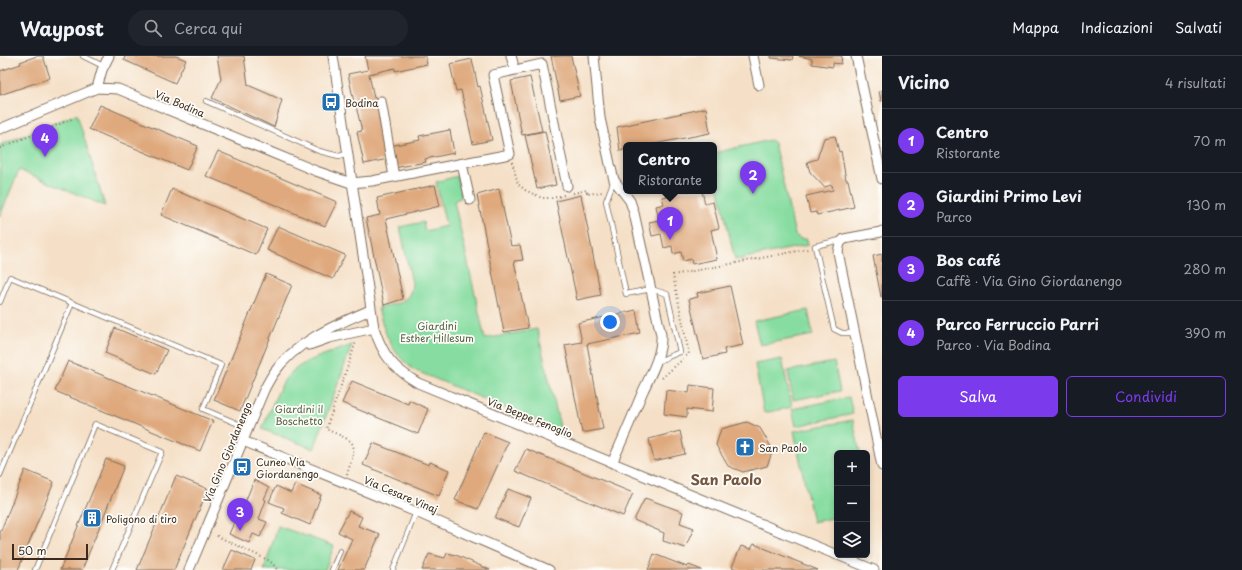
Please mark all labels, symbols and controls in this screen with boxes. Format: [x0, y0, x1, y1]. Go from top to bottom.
search box [128, 10, 408, 46]
text: Waypost [20, 14, 104, 42]
text: Cerca qui [174, 16, 243, 39]
icon: search [142, 17, 164, 39]
text: Mappa [1012, 17, 1059, 38]
text: Indicazioni [1081, 17, 1153, 38]
text: Salvati [1175, 17, 1222, 38]
text: Vicino [898, 69, 949, 95]
text: 4 risultati [1165, 73, 1226, 92]
street label: Via Bodina [153, 86, 208, 120]
bus stop icon: Bodina [320, 91, 342, 113]
place label: Bodina [345, 95, 379, 110]
text: Centro [936, 120, 988, 143]
pin: 4 [32, 124, 58, 157]
text: 1 [908, 131, 914, 150]
text: 70 m [1193, 131, 1226, 150]
popup [623, 142, 717, 194]
text: Ristorante [936, 143, 1000, 162]
text: Centro [638, 147, 690, 170]
pin: 2 [740, 161, 766, 194]
text: Ristorante [638, 170, 702, 189]
text: Giardini Primo Levi [936, 184, 1082, 207]
text: 2 [906, 195, 916, 214]
text: 130 m [1187, 195, 1226, 214]
pin: 1 [657, 207, 683, 240]
text: Parco [936, 207, 972, 226]
text: Bos café [936, 248, 1001, 271]
text: 3 [907, 259, 915, 278]
text: 280 m [1184, 259, 1226, 278]
text: Caffè · Via Gino Giordanengo [936, 271, 1122, 290]
your location [600, 312, 620, 332]
text: Parco Ferruccio Parri [936, 312, 1099, 335]
park label: Giardini Esther Hillesum [400, 318, 474, 345]
text: 4 [907, 323, 915, 342]
text: 390 m [1184, 323, 1226, 342]
text: Parco · Via Bodina [936, 335, 1051, 354]
button: Salva [898, 376, 1058, 417]
button: Condividi [1066, 376, 1226, 417]
street label: Via Beppe Fenoglio [485, 393, 575, 441]
street label: Via Gino Giordanengo [199, 399, 255, 505]
park label: Giardini il Boschetto [275, 401, 323, 428]
church icon: San Paolo [734, 436, 756, 458]
place label: San Paolo [759, 440, 807, 455]
map controls [834, 450, 870, 558]
button: + [834, 450, 870, 486]
place label: Cuneo Via Giordanengo [256, 454, 319, 481]
bus stop icon: Cuneo Via Giordanengo [231, 456, 253, 478]
district label: San Paolo [690, 469, 762, 490]
street label: Via Cesare Vinaj [362, 472, 441, 516]
button: − [834, 486, 870, 522]
pin: 3 [227, 498, 253, 531]
building icon: Poligono di tiro [81, 507, 103, 529]
place label: Poligono di tiro [106, 511, 177, 526]
button: layers [834, 522, 870, 558]
scale bar [12, 542, 88, 561]
text: 50 m [18, 542, 47, 559]

